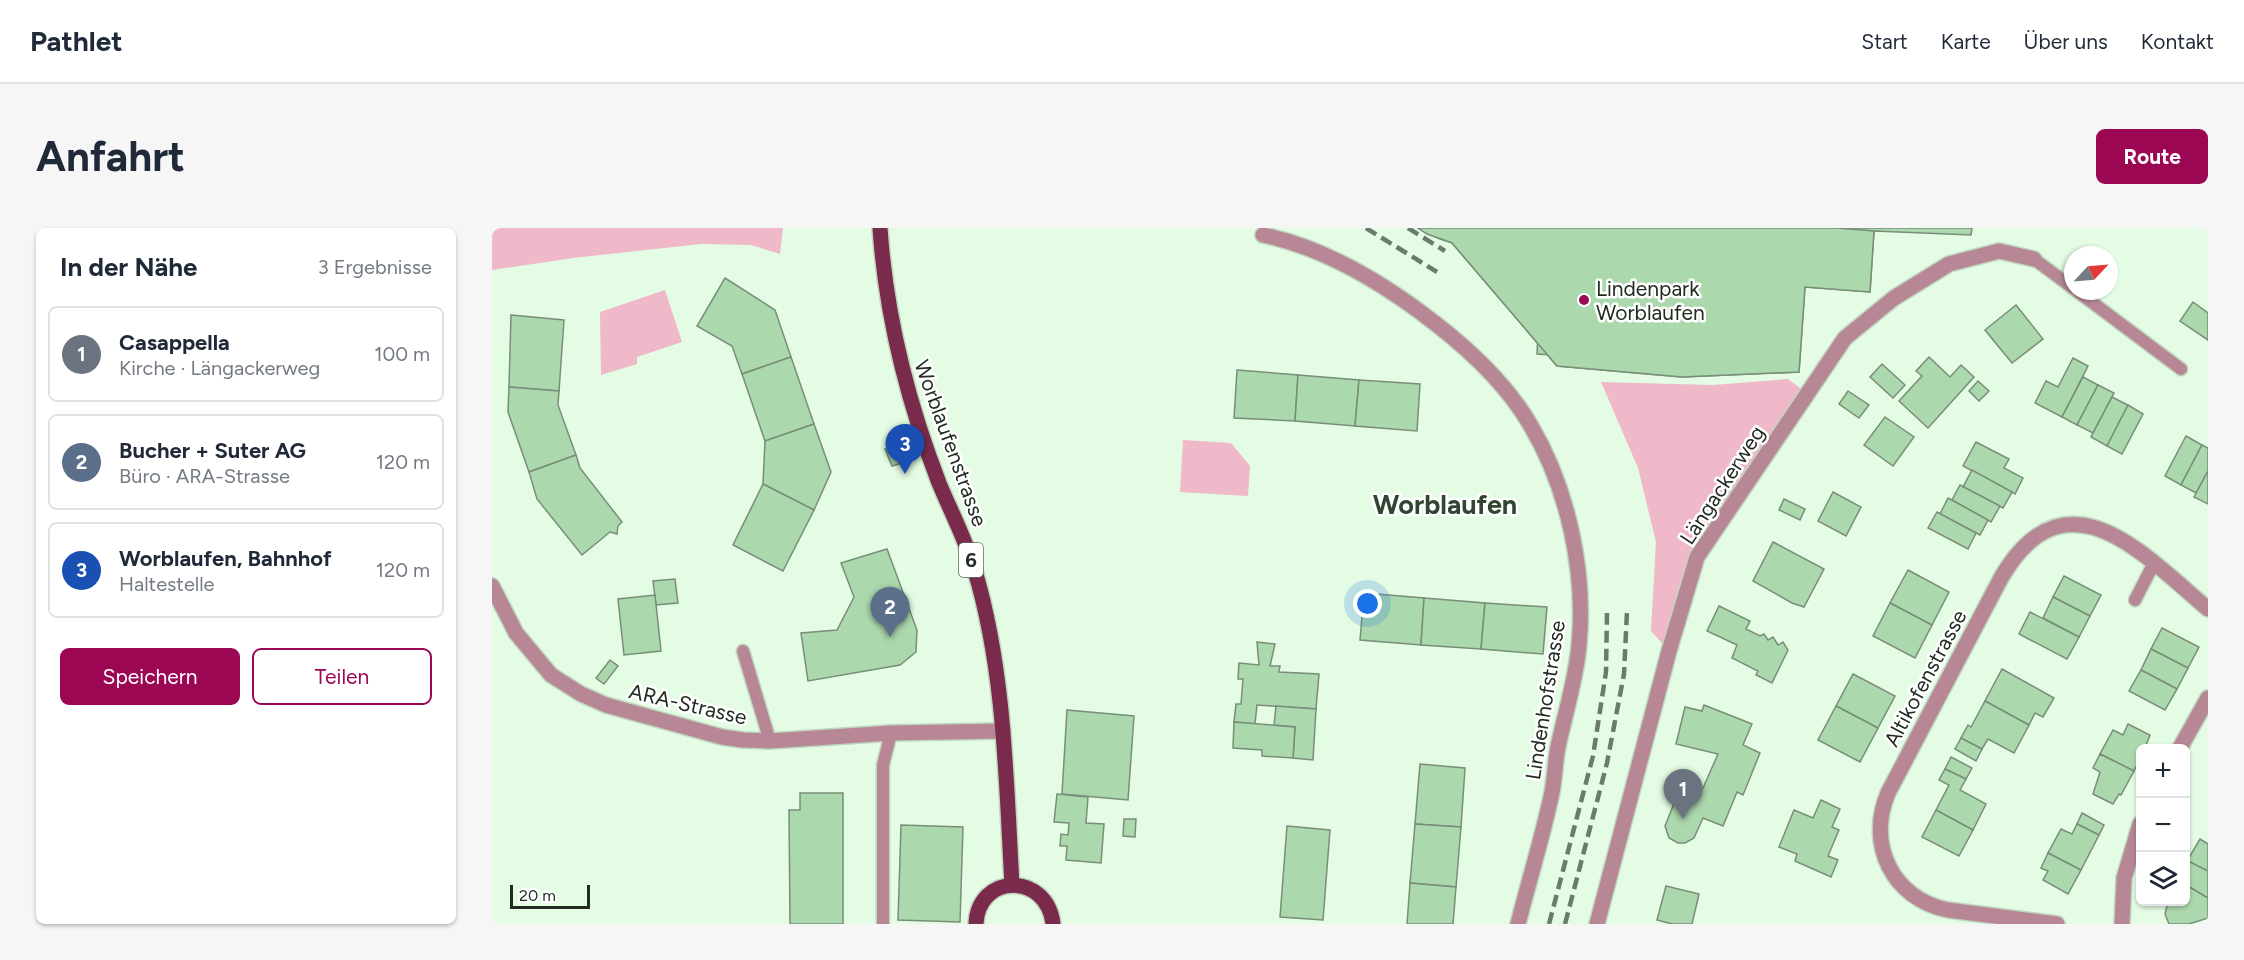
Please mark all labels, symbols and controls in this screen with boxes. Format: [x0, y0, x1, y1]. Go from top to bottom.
text: Pathlet [30, 24, 122, 58]
text: Start [1861, 29, 1908, 54]
text: Karte [1941, 29, 1991, 54]
text: Über uns [2024, 29, 2108, 54]
text: Kontakt [2141, 29, 2214, 54]
button: Route [2096, 129, 2208, 184]
text: Anfahrt [36, 131, 185, 182]
north arrow [2064, 246, 2118, 300]
text: In der Nähe [60, 251, 197, 283]
text: 3 Ergebnisse [318, 255, 432, 279]
place label: Lindenpark Worblaufen [1596, 276, 1705, 325]
marker: Lindenpark Worblaufen [1577, 293, 1591, 307]
text: Casappella [119, 329, 230, 356]
text: 1 [77, 342, 86, 366]
text: 100 m [374, 342, 430, 366]
text: Kirche · Längackerweg [119, 356, 320, 380]
street label: Worblaufenstrasse [909, 356, 993, 530]
street label: Längackerweg [1674, 421, 1770, 549]
pin: 3 [886, 424, 924, 474]
text: Bucher + Suter AG [119, 437, 306, 464]
text: 2 [76, 450, 87, 474]
text: 120 m [376, 450, 430, 474]
text: Büro · ARA-Strasse [119, 464, 290, 488]
district label: Worblaufen [1373, 488, 1517, 521]
road number: 6 [959, 543, 983, 577]
text: Worblaufen, Bahnhof [119, 545, 332, 572]
text: 3 [76, 558, 87, 582]
text: 120 m [376, 558, 430, 582]
text: Haltestelle [119, 572, 215, 596]
pin: 2 [870, 588, 910, 637]
your location [1353, 589, 1382, 618]
street label: Altikofenstrasse [1878, 605, 1972, 751]
street label: Lindenhofstrasse [1520, 618, 1570, 782]
button: Speichern [60, 648, 240, 705]
button: Teilen [252, 648, 432, 705]
street label: ARA-Strasse [627, 678, 749, 730]
map controls [2136, 744, 2190, 906]
button: + [2136, 744, 2190, 798]
pin: 1 [1664, 770, 1702, 819]
button: − [2136, 798, 2190, 852]
button: layers [2136, 852, 2190, 906]
scale bar [510, 882, 590, 910]
text: 20 m [519, 886, 556, 905]

